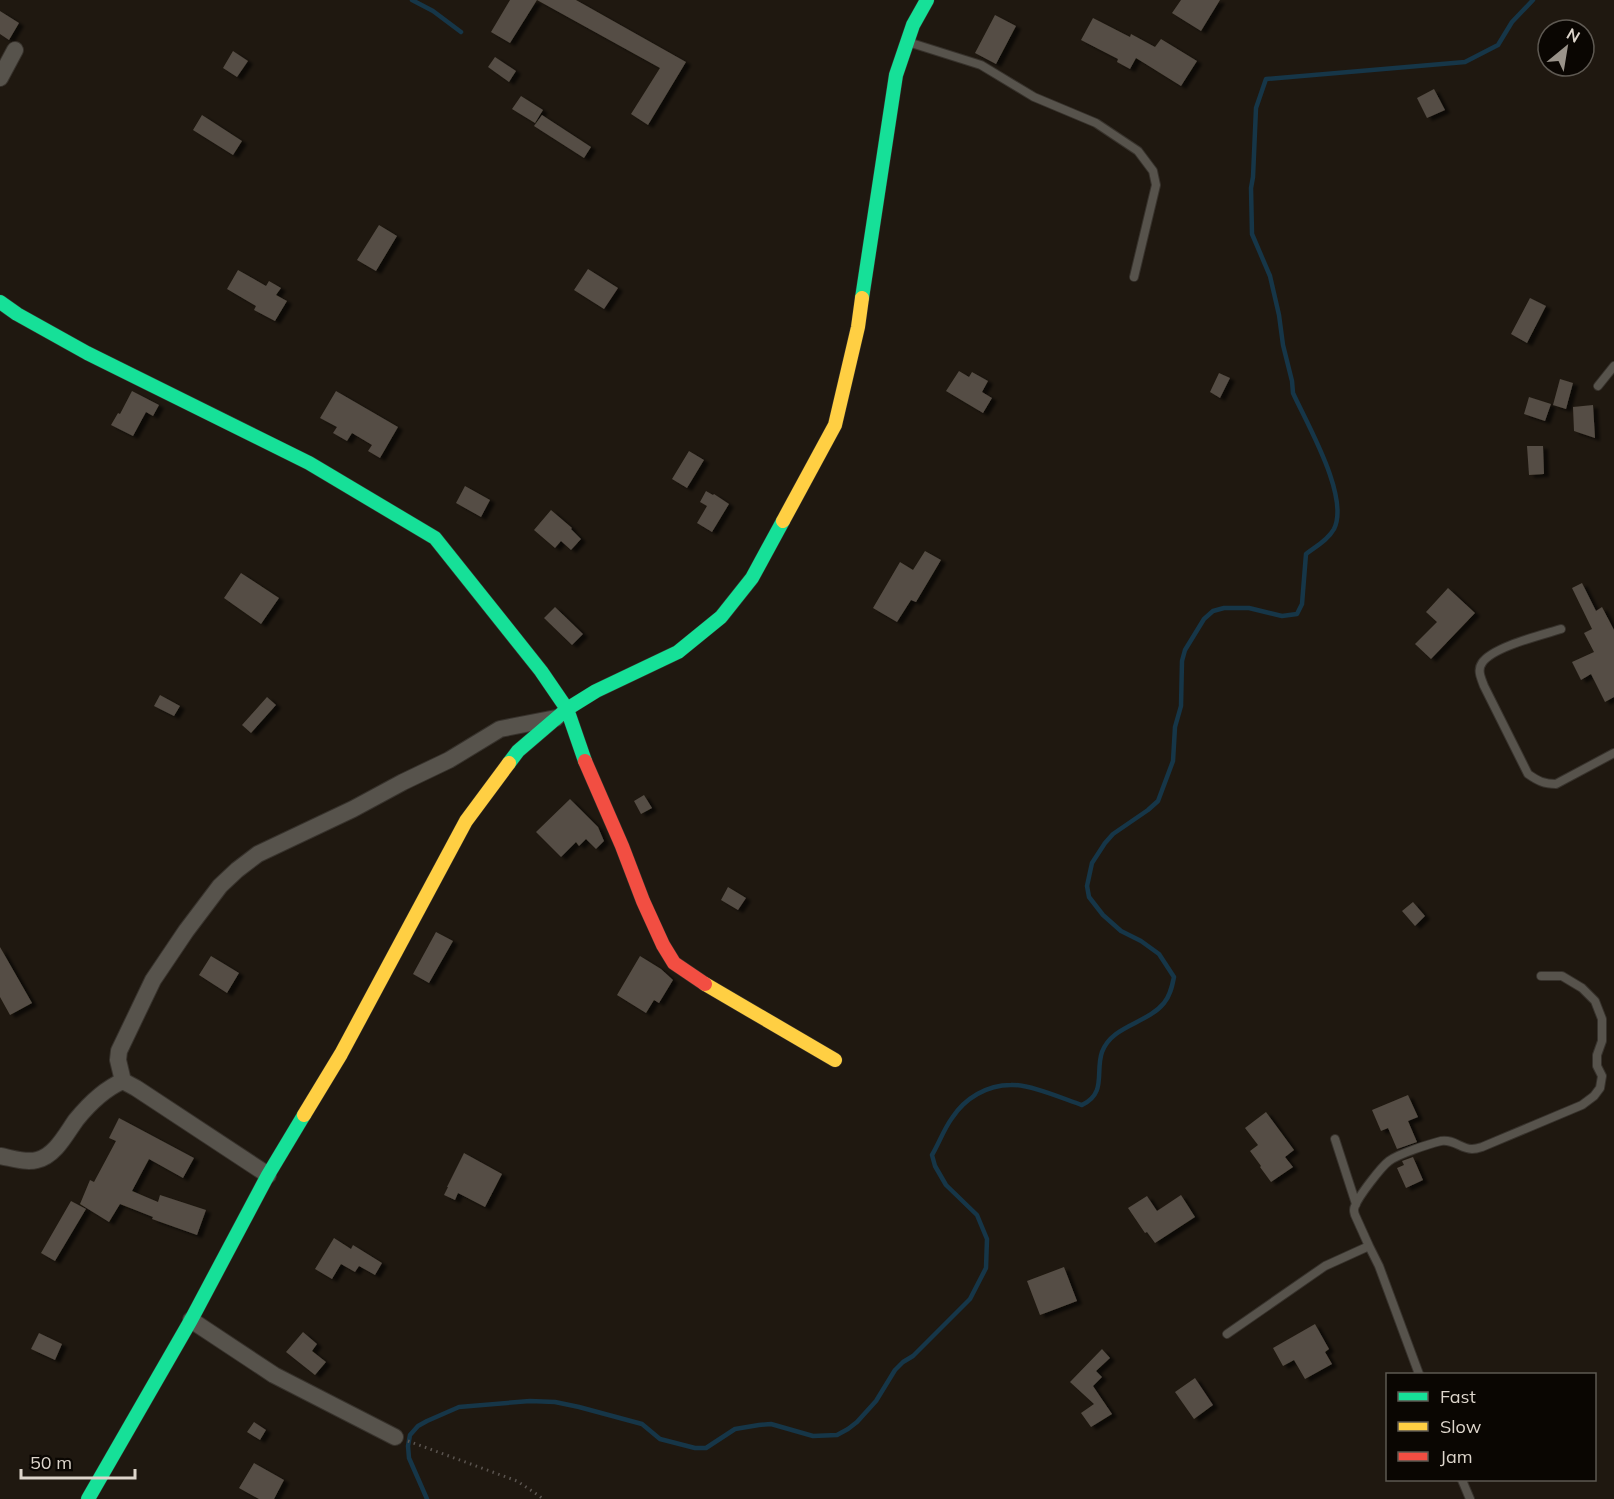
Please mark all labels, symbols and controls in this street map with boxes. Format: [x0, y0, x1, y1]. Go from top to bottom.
north arrow [1536, 18, 1596, 78]
text: N [1563, 23, 1584, 47]
legend [1386, 1373, 1596, 1481]
text: Fast [1440, 1385, 1476, 1408]
text: Slow [1440, 1415, 1482, 1438]
scale bar [21, 1442, 135, 1480]
text: Jam [1440, 1445, 1473, 1468]
text: 50 m [30, 1451, 72, 1474]

